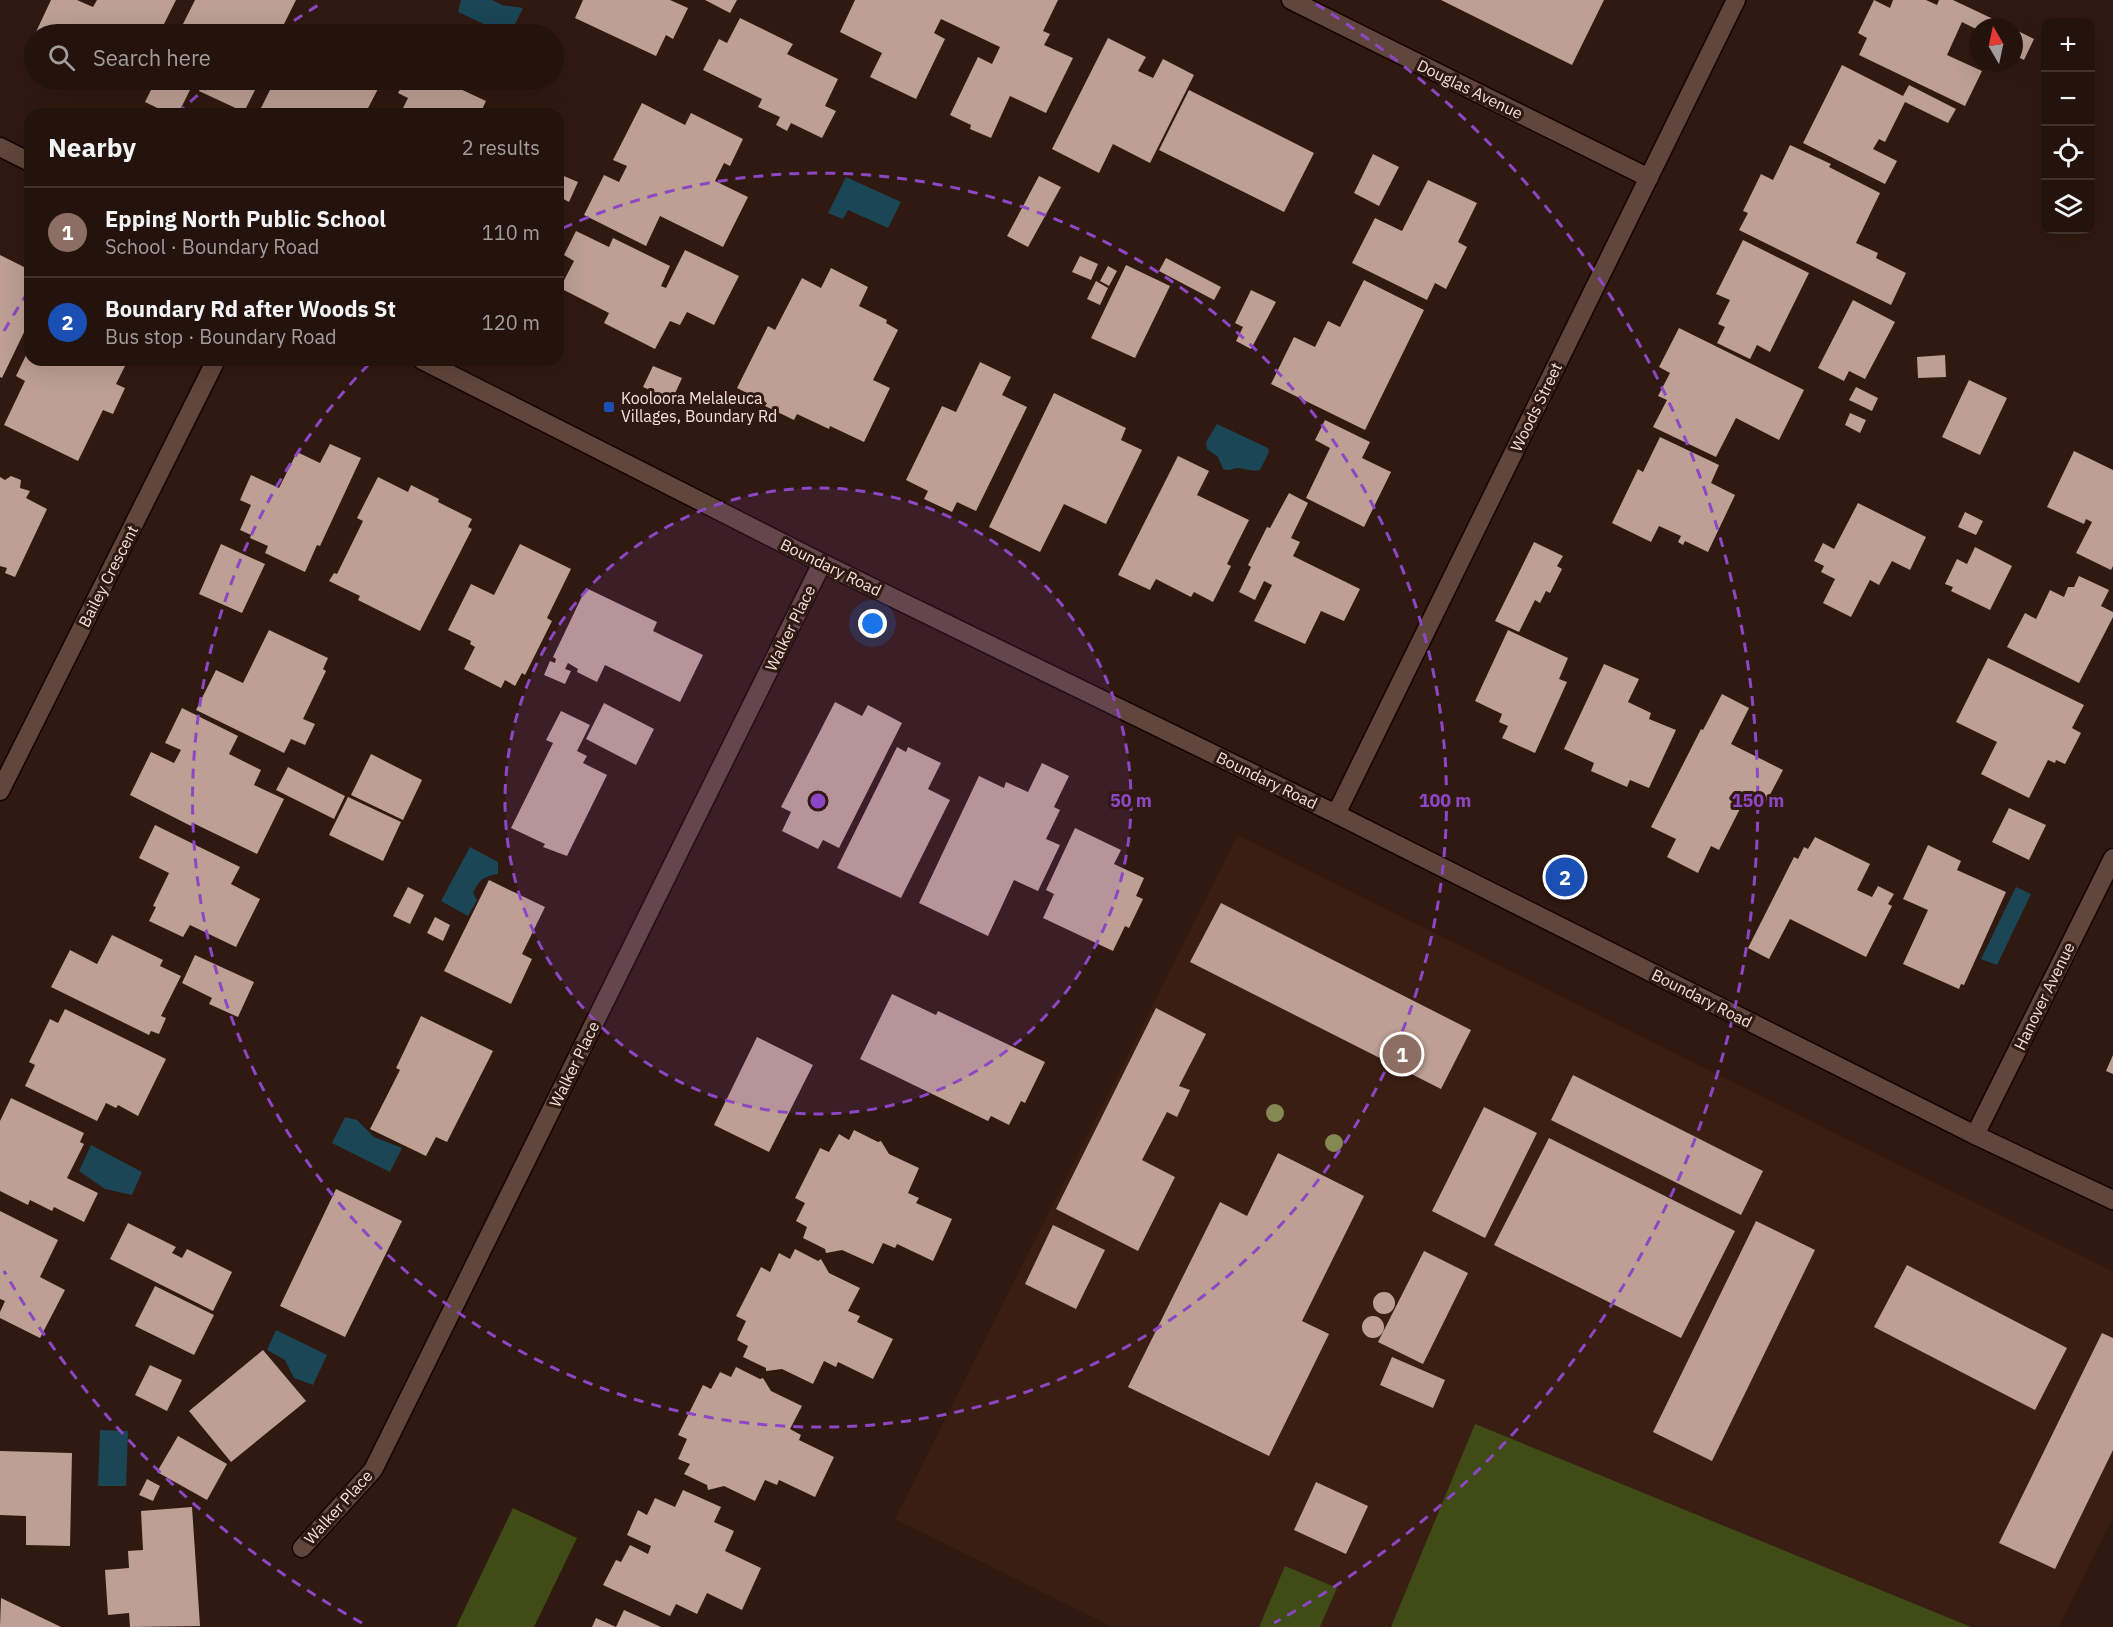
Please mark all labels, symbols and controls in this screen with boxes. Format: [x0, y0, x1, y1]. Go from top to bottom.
north arrow [1969, 18, 2023, 72]
map controls [2041, 18, 2095, 234]
button: + [2041, 18, 2095, 72]
search box [24, 24, 564, 90]
icon: search [45, 41, 78, 74]
text: Search here [93, 43, 211, 72]
street label: Douglas Avenue [1414, 55, 1526, 123]
button: − [2041, 72, 2095, 126]
button: locate [2041, 126, 2095, 180]
text: Nearby [48, 130, 136, 164]
text: 2 results [462, 134, 540, 161]
button: layers [2041, 180, 2095, 234]
text: Epping North Public School [105, 204, 386, 233]
text: 1 [62, 219, 74, 246]
text: 110 m [482, 219, 540, 246]
text: School · Boundary Road [105, 233, 319, 260]
text: Boundary Rd after Woods St [105, 294, 396, 323]
text: 2 [62, 309, 74, 336]
text: 120 m [482, 309, 540, 336]
text: Bus stop · Boundary Road [105, 323, 337, 350]
street label: Woods Street [1506, 359, 1566, 455]
place label: Kooloora Melaleuca Villages, Boundary Rd [621, 388, 777, 426]
marker: Kooloora Melaleuca Villages, Boundary Rd [602, 400, 616, 414]
street label: Bailey Crescent [74, 522, 142, 630]
street label: Boundary Road [777, 534, 885, 600]
street label: Walker Place [761, 582, 819, 674]
your location [858, 609, 887, 638]
street label: Boundary Road [1213, 747, 1321, 813]
text: 50 m [1110, 789, 1152, 812]
text: 100 m [1419, 789, 1471, 812]
text: 150 m [1732, 789, 1784, 812]
centre of rings [808, 791, 828, 811]
pin: 2 [1546, 854, 1584, 900]
street label: Hanover Avenue [2009, 939, 2079, 1053]
street label: Boundary Road [1648, 964, 1756, 1032]
street label: Walker Place [545, 1018, 603, 1110]
pin: 1 [1382, 1032, 1422, 1076]
street label: Walker Place [299, 1466, 377, 1548]

